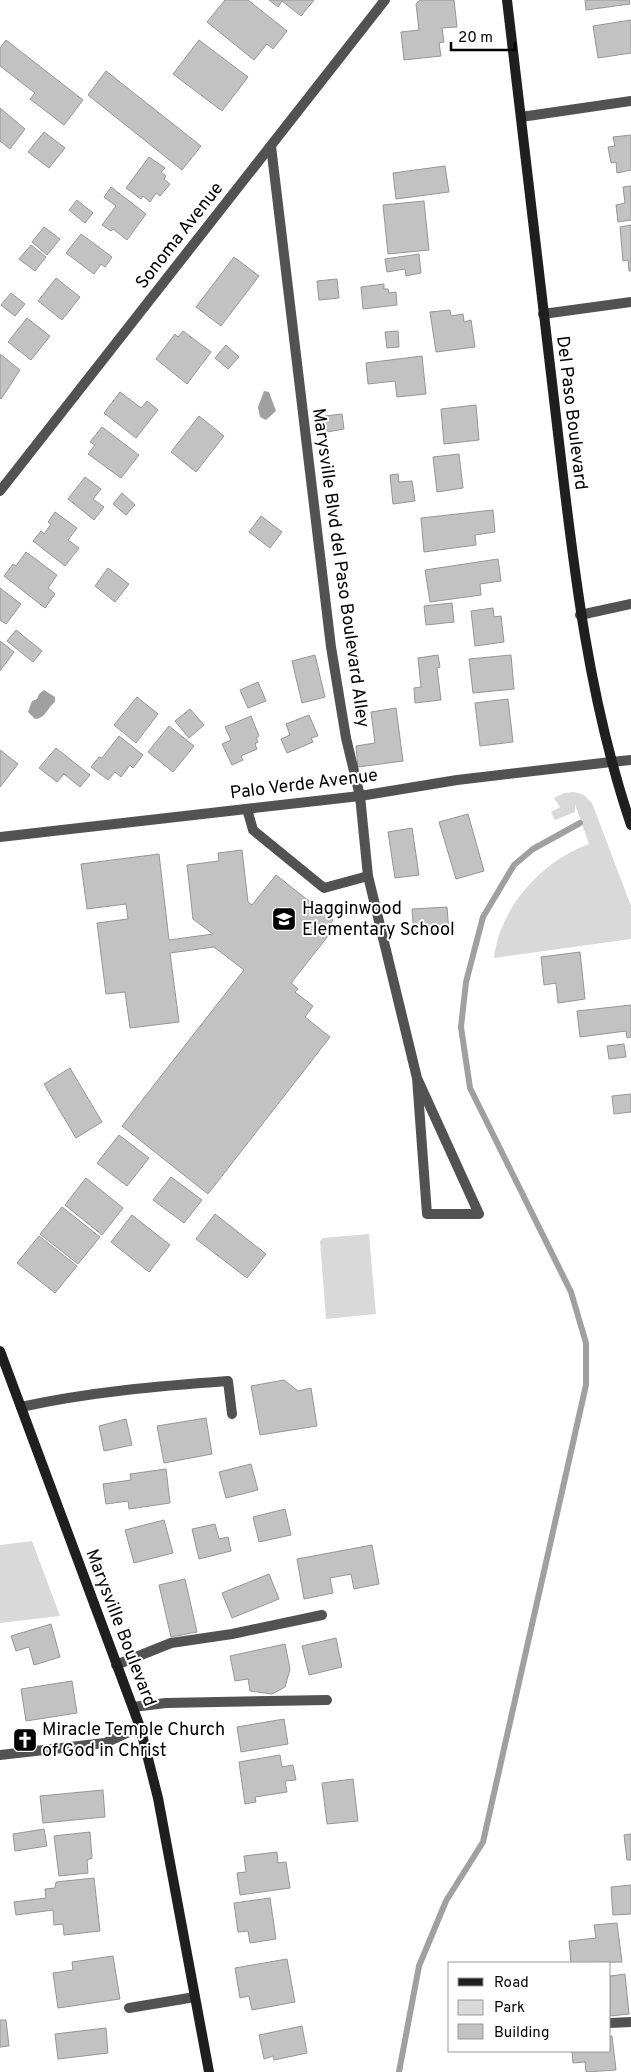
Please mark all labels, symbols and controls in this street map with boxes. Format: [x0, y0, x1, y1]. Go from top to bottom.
scale bar [451, 20, 515, 52]
text: 20 m [458, 29, 493, 48]
street label: Sonoma Avenue [131, 178, 229, 294]
street label: Del Paso Boulevard [550, 335, 592, 491]
street label: Marysville Blvd del Paso Boulevard Alley [306, 407, 374, 729]
street label: Palo Verde Avenue [229, 765, 379, 805]
place label: Hagginwood Elementary School [302, 898, 455, 942]
school or university icon: Hagginwood Elementary School [271, 906, 297, 932]
street label: Marysville Boulevard [79, 1546, 161, 1710]
place label: Miracle Temple Church of God in Christ [42, 1719, 225, 1763]
church icon: Miracle Temple Church of God in Christ [12, 1727, 38, 1753]
legend [448, 1962, 611, 2052]
text: Road [494, 1974, 529, 1993]
text: Park [494, 1999, 525, 2018]
text: Building [494, 2024, 549, 2043]

